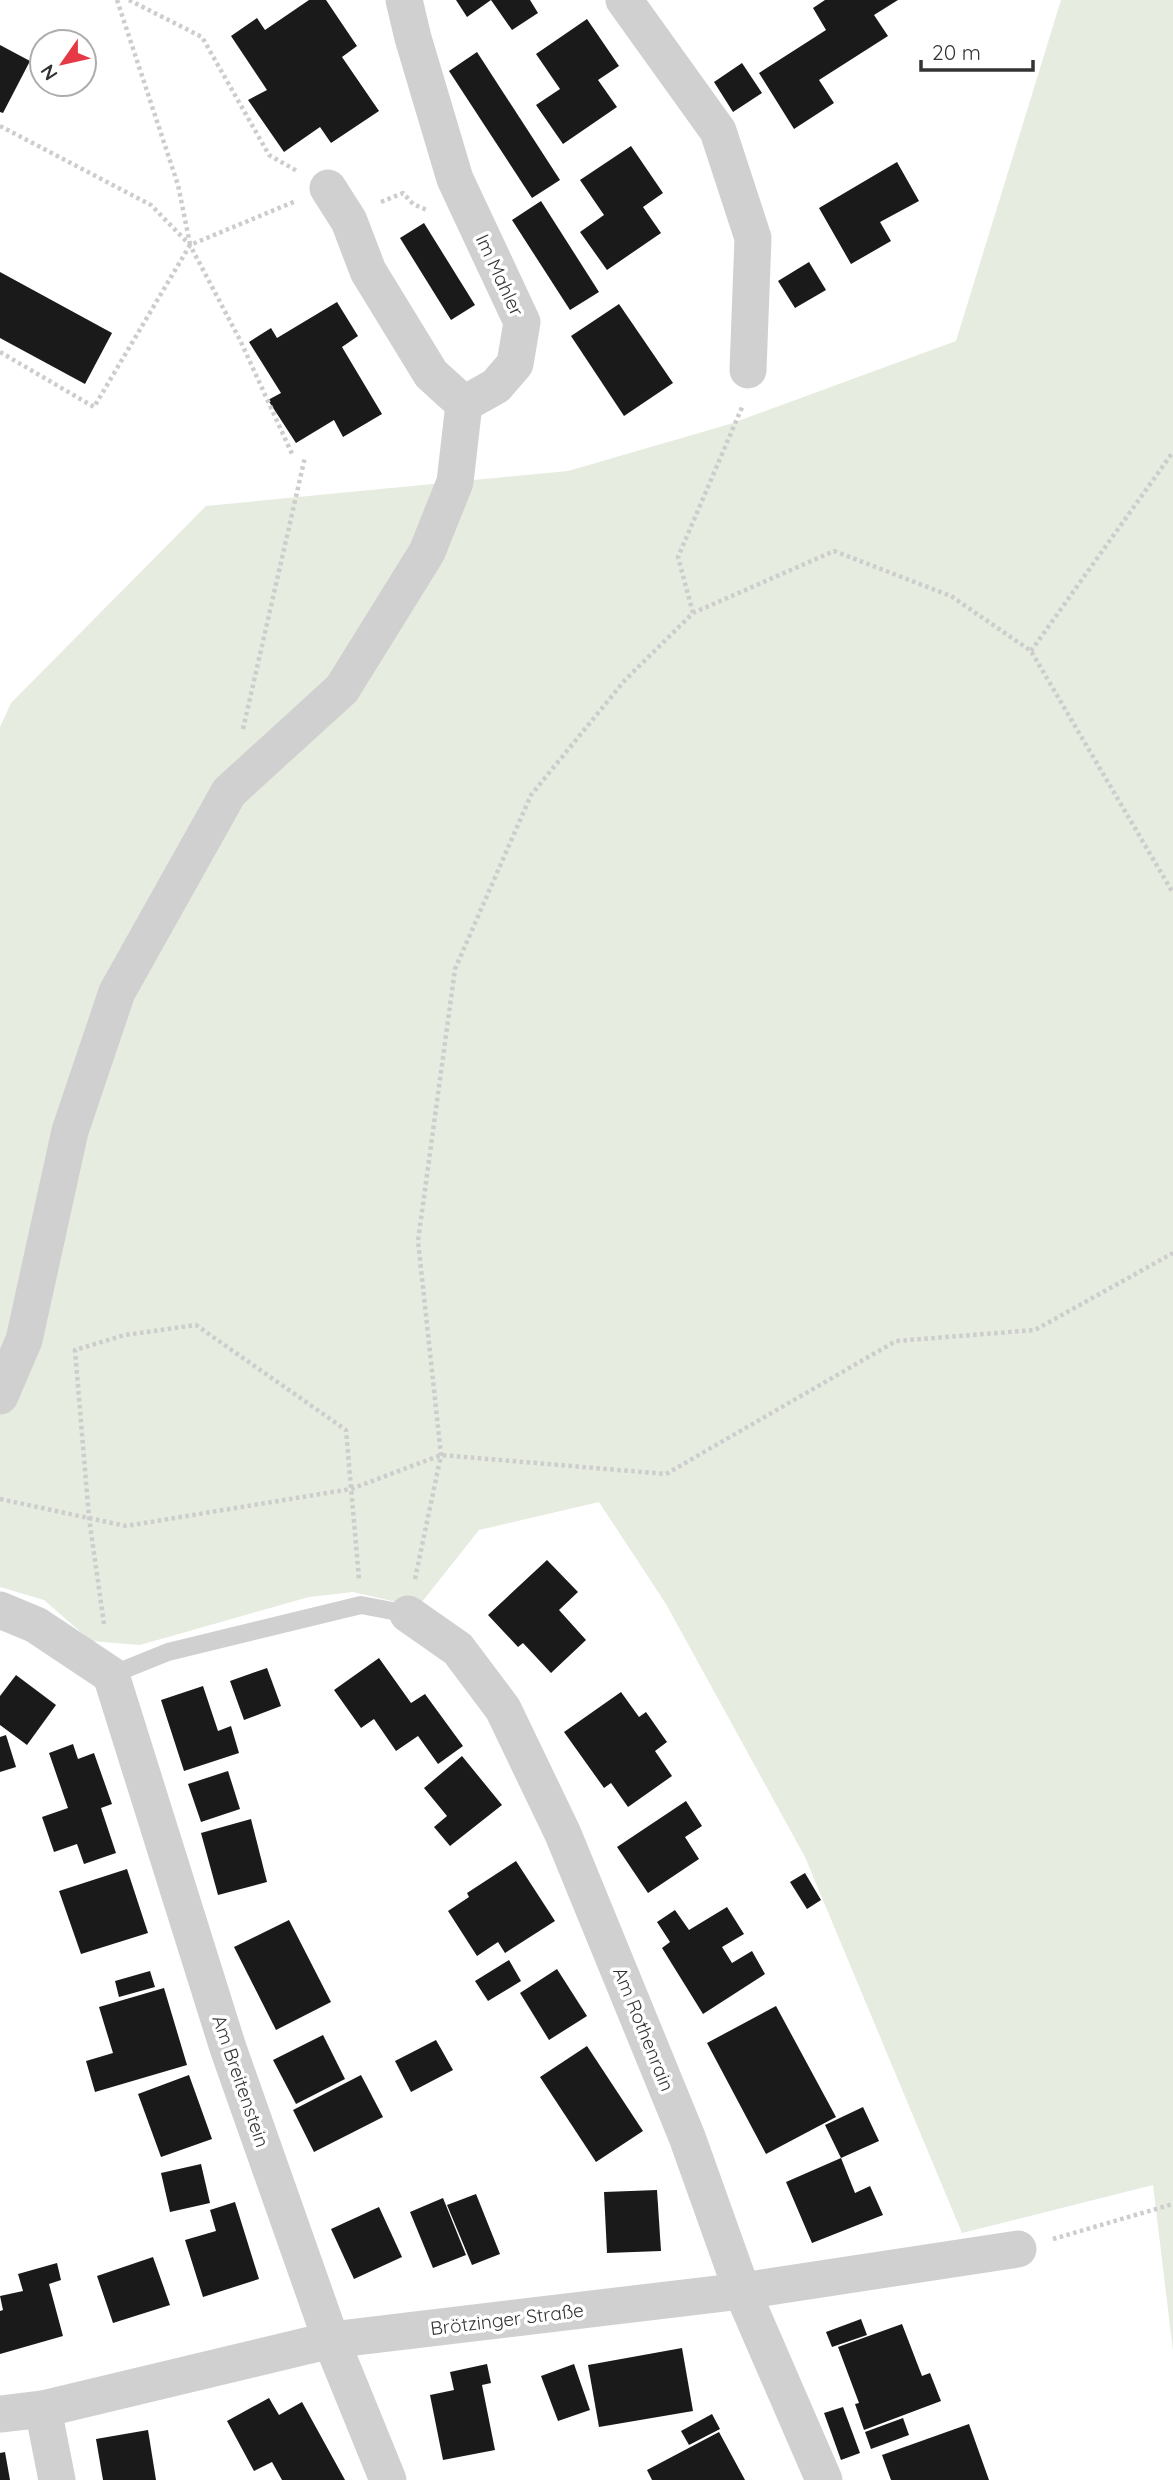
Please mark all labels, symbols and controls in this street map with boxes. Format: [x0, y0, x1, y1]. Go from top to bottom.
north arrow [28, 28, 98, 98]
scale bar [921, 28, 1033, 72]
text: 20 m [932, 39, 981, 65]
text: N [35, 60, 63, 85]
street label: Im Mahler [471, 230, 530, 320]
street label: Am Rothenrain [608, 1964, 680, 2094]
street label: Am Breitenstein [207, 2012, 275, 2150]
street label: Brötzinger Straße [429, 2298, 585, 2340]

